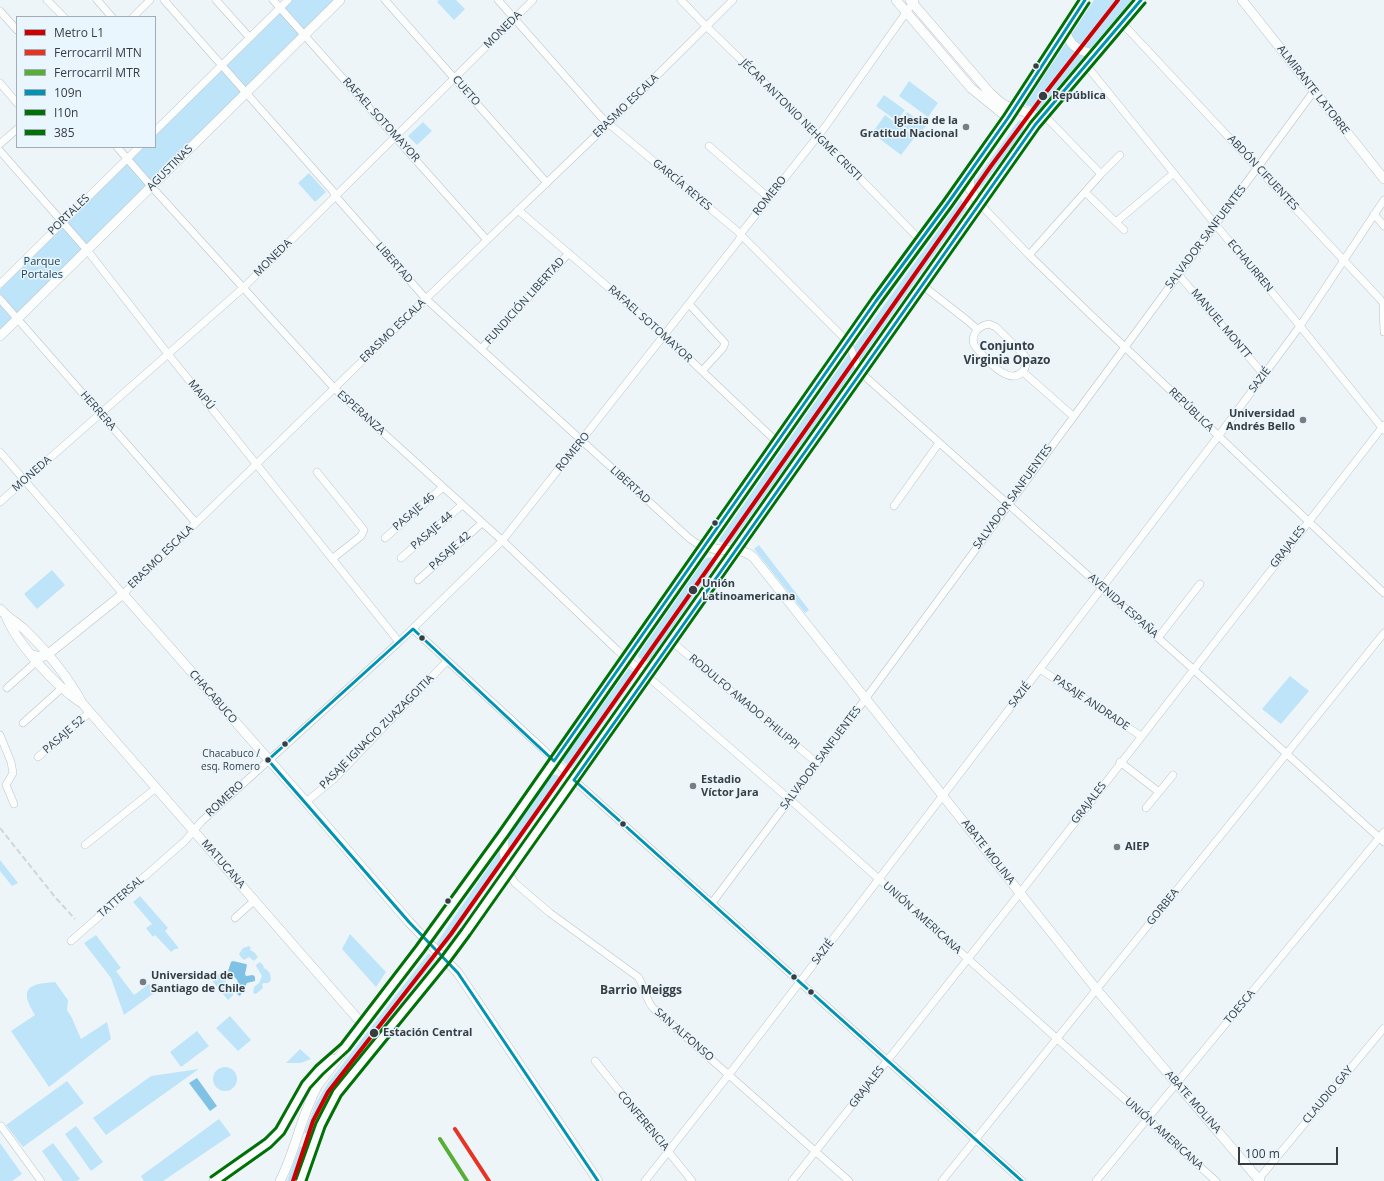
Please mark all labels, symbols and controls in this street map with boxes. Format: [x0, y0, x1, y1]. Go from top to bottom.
street label: MONEDA [481, 8, 525, 52]
legend [16, 16, 156, 148]
text: Metro L1 [54, 24, 104, 41]
street label: ALMIRANTE LATORRE [1274, 43, 1352, 137]
text: Ferrocarril MTN [54, 44, 142, 61]
street label: JÉCAR ANTONIO NEHGME CRISTI [737, 56, 865, 184]
unlabelled marker [1031, 61, 1041, 71]
text: Ferrocarril MTR [54, 64, 140, 81]
street label: ERASMO ESCALA [591, 71, 661, 141]
street label: CUETO [449, 73, 483, 109]
street label: RAFAEL SOTOMAYOR [340, 75, 422, 165]
text: 109n [54, 84, 82, 101]
place label: República [1052, 89, 1106, 103]
marker: República [1037, 90, 1049, 102]
text: I10n [54, 104, 78, 121]
place label: Iglesia de la Gratitud Nacional [860, 114, 958, 140]
marker: Iglesia de la Gratitud Nacional [961, 122, 971, 132]
text: 385 [54, 124, 75, 141]
street label: ABDÓN CIFUENTES [1225, 133, 1301, 213]
street label: AGUSTINAS [144, 142, 196, 194]
street label: GARCÍA REYES [650, 157, 714, 213]
street label: ROMERO [750, 174, 790, 218]
street label: SALVADOR SANFUENTES [1163, 183, 1249, 291]
street label: PORTALES [45, 192, 93, 238]
street label: MONEDA [251, 236, 295, 280]
street label: ECHAURREN [1224, 237, 1276, 295]
street label: LIBERTAD [373, 240, 415, 286]
park label: Parque Portales [21, 255, 63, 281]
street label: FUNDICIÓN LIBERTAD [482, 255, 568, 347]
street label: RAFAEL SOTOMAYOR [605, 283, 695, 365]
street label: MANUEL MONTT [1188, 287, 1254, 361]
street label: ERASMO ESCALA [358, 296, 428, 366]
district label: Conjunto Virginia Opazo [964, 340, 1050, 368]
street label: SAZIÉ [1246, 365, 1274, 395]
street label: MAIPÚ [185, 377, 217, 413]
street label: REPÚBLICA [1166, 385, 1216, 435]
street label: ESPERANZA [334, 388, 388, 438]
street label: HERRERA [77, 389, 119, 433]
place label: Universidad Andrés Bello [1226, 407, 1295, 433]
marker: Universidad Andrés Bello [1298, 415, 1308, 425]
street label: ROMERO [553, 430, 593, 474]
street label: SALVADOR SANFUENTES [971, 442, 1055, 552]
street label: MONEDA [10, 453, 54, 495]
street label: LIBERTAD [607, 463, 653, 507]
street label: PASAJE 46 [390, 490, 438, 534]
street label: PASAJE 44 [408, 509, 456, 553]
unlabelled marker [710, 518, 720, 528]
street label: ERASMO ESCALA [126, 522, 196, 592]
street label: GRAJALES [1268, 523, 1308, 571]
street label: PASAJE 42 [427, 529, 473, 573]
street label: AVENIDA ESPAÑA [1085, 571, 1161, 641]
place label: Unión Latinoamericana [702, 577, 796, 603]
marker: Unión Latinoamericana [687, 584, 699, 596]
unlabelled marker [417, 633, 427, 643]
street label: RODULFO AMADO PHILIPPI [686, 652, 802, 752]
street label: CHACABUCO [186, 668, 240, 726]
street label: PASAJE IGNACIO ZUAZAGOITIA [317, 672, 437, 792]
street label: PASAJE ANDRADE [1050, 672, 1132, 734]
street label: SAZIÉ [1006, 680, 1034, 710]
street label: SALVADOR SANFUENTES [778, 704, 864, 812]
street label: PASAJE 52 [40, 713, 88, 757]
unlabelled marker [280, 739, 290, 749]
place label: Chacabuco / esq. Romero [201, 748, 260, 772]
marker: Chacabuco / esq. Romero [263, 755, 273, 765]
place label: Estadio Víctor Jara [701, 773, 759, 799]
street label: ROMERO [203, 778, 247, 820]
street label: GRAJALES [1069, 779, 1109, 827]
marker: Estadio Víctor Jara [688, 781, 698, 791]
street label: ABATE MOLINA [959, 817, 1017, 887]
unlabelled marker [618, 819, 628, 829]
street label: MATUCANA [198, 837, 248, 891]
place label: AIEP [1125, 840, 1149, 854]
marker: AIEP [1112, 842, 1122, 852]
street label: TATTERSAL [95, 873, 147, 921]
street label: UNIÓN AMERICANA [880, 879, 964, 957]
street label: GORBEA [1144, 886, 1182, 928]
unlabelled marker [443, 896, 453, 906]
street label: SAZIÉ [809, 937, 837, 967]
place label: Universidad de Santiago de Chile [151, 969, 245, 995]
unlabelled marker [789, 972, 799, 982]
marker: Universidad de Santiago de Chile [138, 977, 148, 987]
district label: Barrio Meiggs [600, 984, 682, 998]
unlabelled marker [806, 987, 816, 997]
street label: TOESCA [1222, 987, 1258, 1027]
street label: SAN ALFONSO [652, 1006, 716, 1064]
place label: Estación Central [383, 1026, 472, 1040]
marker: Estación Central [368, 1027, 380, 1039]
street label: GRAJALES [847, 1063, 887, 1111]
street label: CLAUDIO GAY [1300, 1063, 1356, 1127]
street label: ABATE MOLINA [1162, 1068, 1224, 1136]
street label: CONFERENCIA [614, 1089, 672, 1153]
street label: UNIÓN AMERICANA [1122, 1095, 1206, 1173]
scale bar [1240, 1139, 1340, 1165]
text: 100 m [1245, 1145, 1280, 1162]

